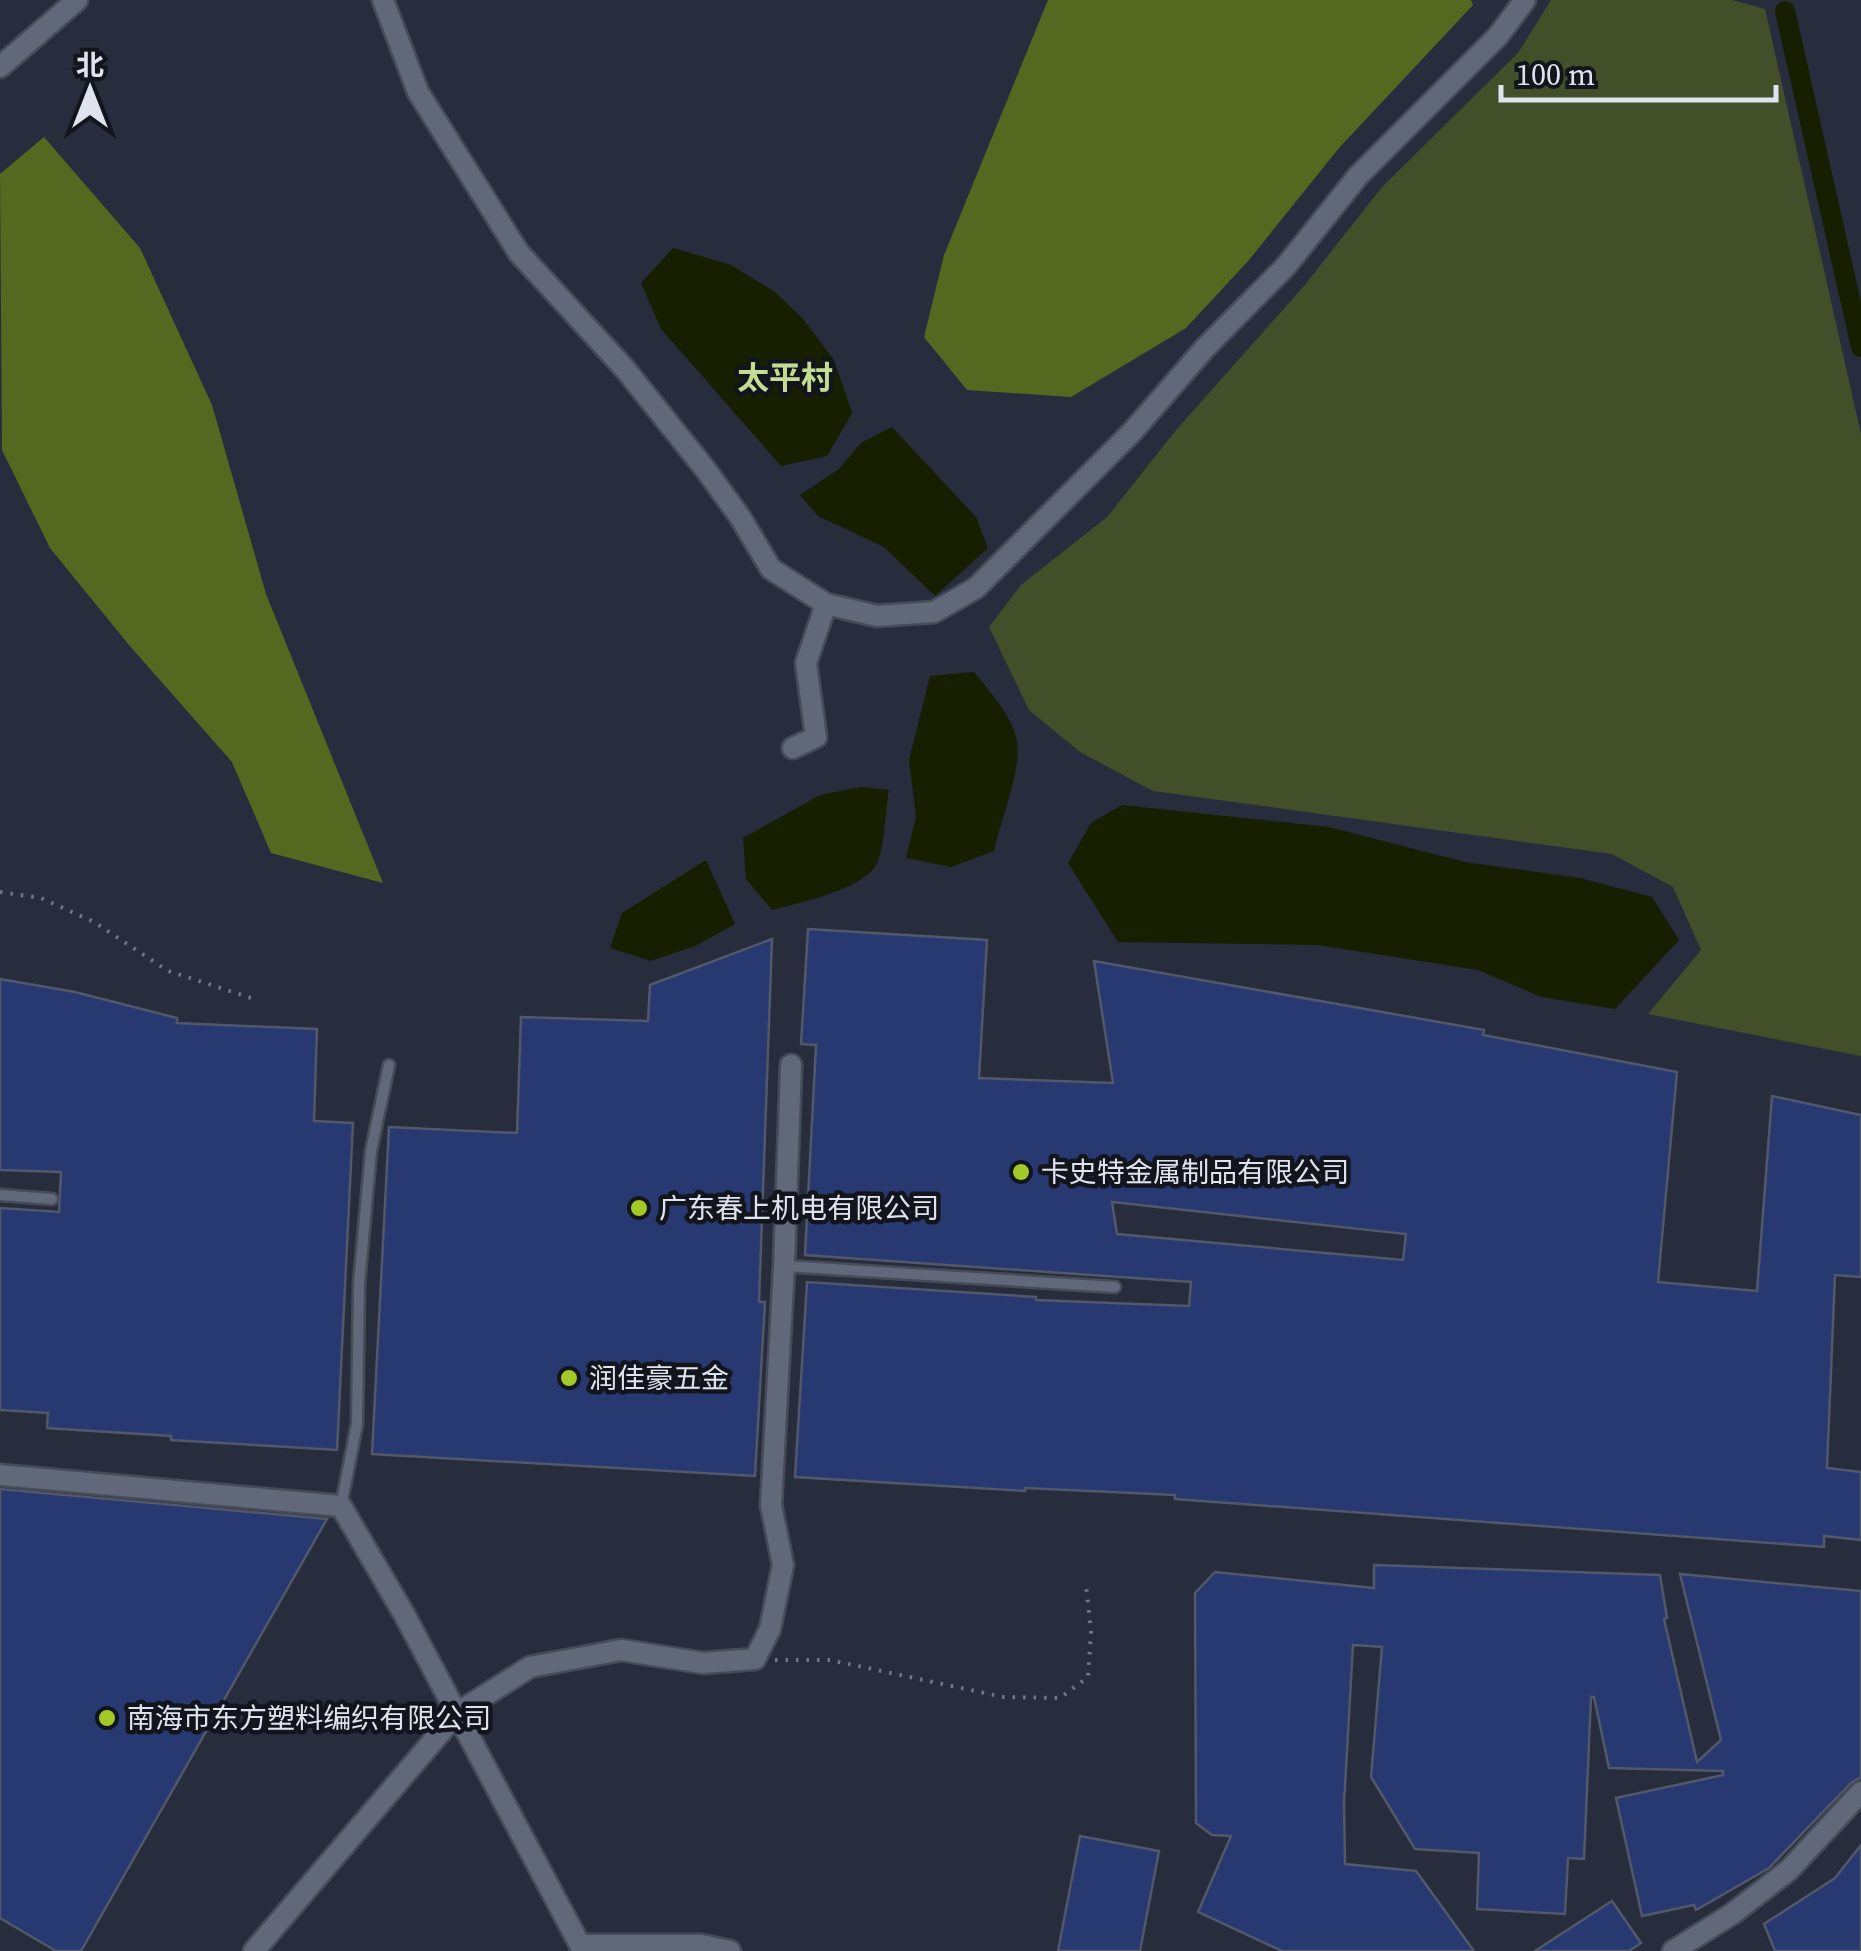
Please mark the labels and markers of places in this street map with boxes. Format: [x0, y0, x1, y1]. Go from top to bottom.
place label: 卡史特金属制品有限公司 [1041, 1153, 1349, 1191]
marker: 卡史特金属制品有限公司 [1010, 1161, 1032, 1183]
place label: 广东春上机电有限公司 [659, 1189, 939, 1227]
marker: 广东春上机电有限公司 [628, 1197, 650, 1219]
place label: 润佳豪五金 [589, 1359, 729, 1397]
marker: 润佳豪五金 [558, 1367, 580, 1389]
place label: 南海市东方塑料编织有限公司 [127, 1699, 491, 1737]
marker: 南海市东方塑料编织有限公司 [96, 1707, 118, 1729]

